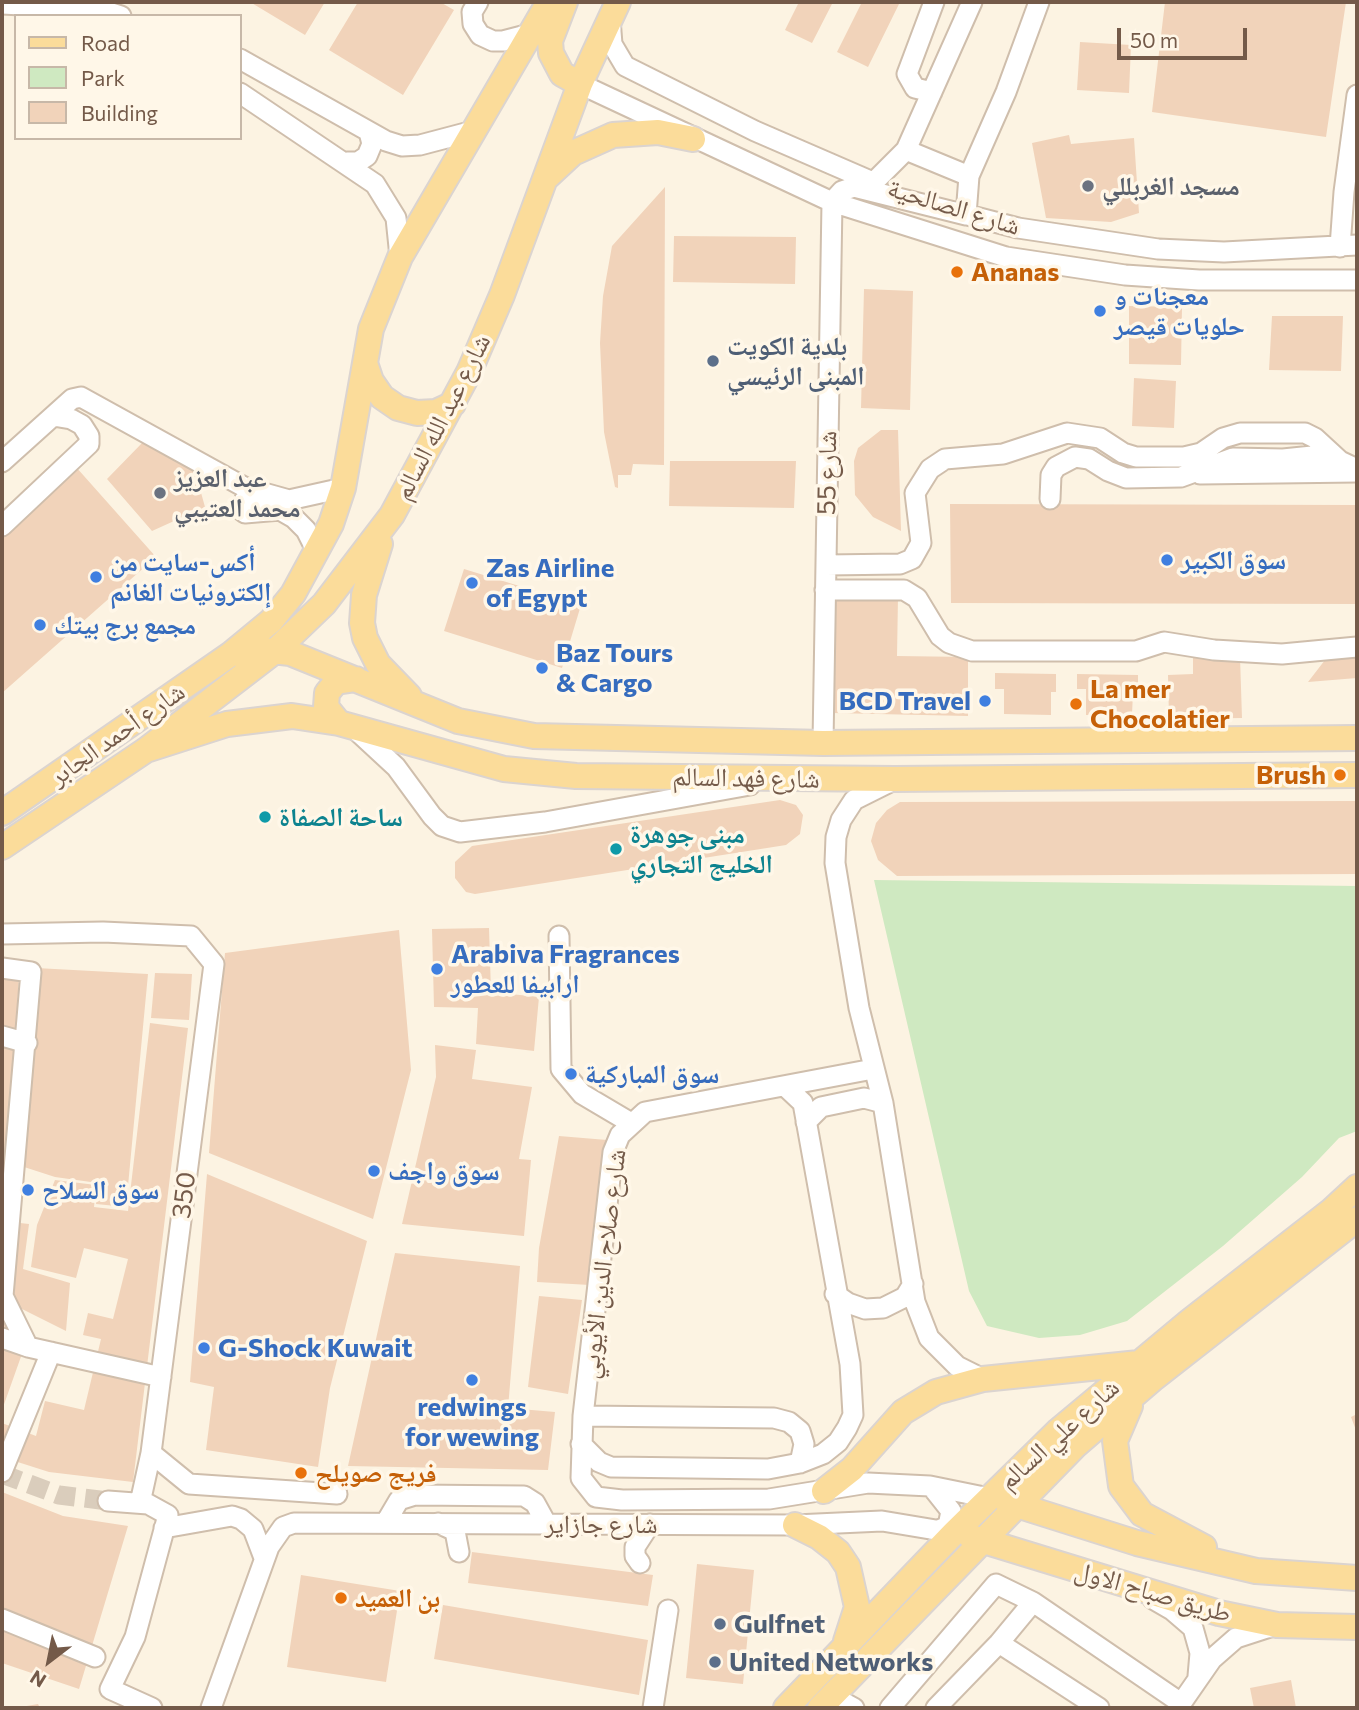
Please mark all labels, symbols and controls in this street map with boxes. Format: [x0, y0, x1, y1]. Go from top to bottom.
legend [14, 14, 242, 140]
scale bar [1121, 14, 1250, 58]
text: 50 m [1130, 27, 1178, 52]
text: Road [81, 30, 130, 55]
text: Park [81, 65, 125, 90]
text: Building [81, 100, 158, 125]
place label: مسجد الغربللي [1102, 170, 1240, 202]
street label: شارع الصالحية [884, 172, 1024, 242]
marker: مسجد الغربللي [1080, 178, 1096, 194]
place label: Ananas [971, 256, 1059, 288]
marker: Ananas [949, 264, 965, 280]
place label: معجنات و حلويات قيصر [1114, 280, 1245, 342]
marker: معجنات و حلويات قيصر [1092, 303, 1108, 319]
street label: شارع عبد الله السالم [387, 329, 497, 505]
place label: بلدية الكويت المبنى الرئيسي [727, 330, 865, 392]
marker: بلدية الكويت المبنى الرئيسي [705, 353, 721, 369]
street label: شارع 55 [811, 431, 843, 515]
place label: عبد العزيز محمد العتيبي [174, 462, 301, 524]
marker: عبد العزيز محمد العتيبي [152, 485, 168, 501]
place label: سوق الكبير [1181, 544, 1286, 576]
place label: أكس-سايت من إلكترونيات الغانم [110, 546, 271, 608]
place label: Zas Airline of Egypt [486, 552, 614, 614]
marker: سوق الكبير [1159, 552, 1175, 568]
marker: أكس-سايت من إلكترونيات الغانم [88, 569, 104, 585]
marker: Zas Airline of Egypt [464, 575, 480, 591]
place label: مجمع برج بيتك [54, 609, 196, 641]
marker: مجمع برج بيتك [32, 617, 48, 633]
place label: Baz Tours & Cargo [556, 637, 673, 698]
marker: Baz Tours & Cargo [534, 660, 550, 676]
place label: La mer Chocolatier [1090, 673, 1230, 734]
street label: شارع أحمد الجابر [43, 676, 191, 792]
place label: BCD Travel [839, 685, 971, 717]
marker: BCD Travel [977, 693, 993, 709]
marker: La mer Chocolatier [1068, 696, 1084, 712]
place label: Brush [1256, 759, 1326, 791]
street label: شارع فهد السالم [672, 761, 820, 795]
marker: Brush [1332, 767, 1348, 783]
place label: ساحة الصفاة [279, 801, 403, 833]
marker: ساحة الصفاة [257, 809, 273, 825]
place label: مبنى جوهرة الخليج التجاري [630, 818, 773, 880]
marker: مبنى جوهرة الخليج التجاري [608, 841, 624, 857]
place label: Arabiva Fragrances ارابيفا للعطور [451, 938, 680, 1000]
marker: Arabiva Fragrances ارابيفا للعطور [429, 961, 445, 977]
place label: سوق المباركية [585, 1058, 719, 1090]
marker: سوق المباركية [563, 1066, 579, 1082]
street label: شارع صلاح الدين الأيوبي [573, 1147, 633, 1381]
place label: سوق واجف [388, 1155, 500, 1187]
marker: سوق واجف [366, 1163, 382, 1179]
street label: 350 [166, 1170, 202, 1220]
place label: سوق السلاح [42, 1174, 159, 1206]
marker: سوق السلاح [20, 1182, 36, 1198]
place label: G-Shock Kuwait [218, 1332, 413, 1364]
marker: G-Shock Kuwait [196, 1340, 212, 1356]
marker: redwings for wewing [464, 1372, 480, 1388]
street label: شارع علي السالم [992, 1372, 1126, 1496]
place label: redwings for wewing [405, 1391, 539, 1452]
place label: فريج صويلح [315, 1457, 437, 1489]
marker: فريج صويلح [293, 1465, 309, 1481]
street label: شارع جازاير [544, 1508, 658, 1540]
street label: طريق صباح الاول [1071, 1555, 1235, 1629]
place label: بن العميد [355, 1582, 440, 1614]
marker: بن العميد [333, 1590, 349, 1606]
place label: Gulfnet [734, 1608, 825, 1640]
marker: Gulfnet [712, 1616, 728, 1632]
north arrow [14, 1626, 84, 1696]
place label: United Networks [729, 1646, 933, 1678]
marker: United Networks [707, 1654, 723, 1670]
text: N [25, 1666, 50, 1693]

